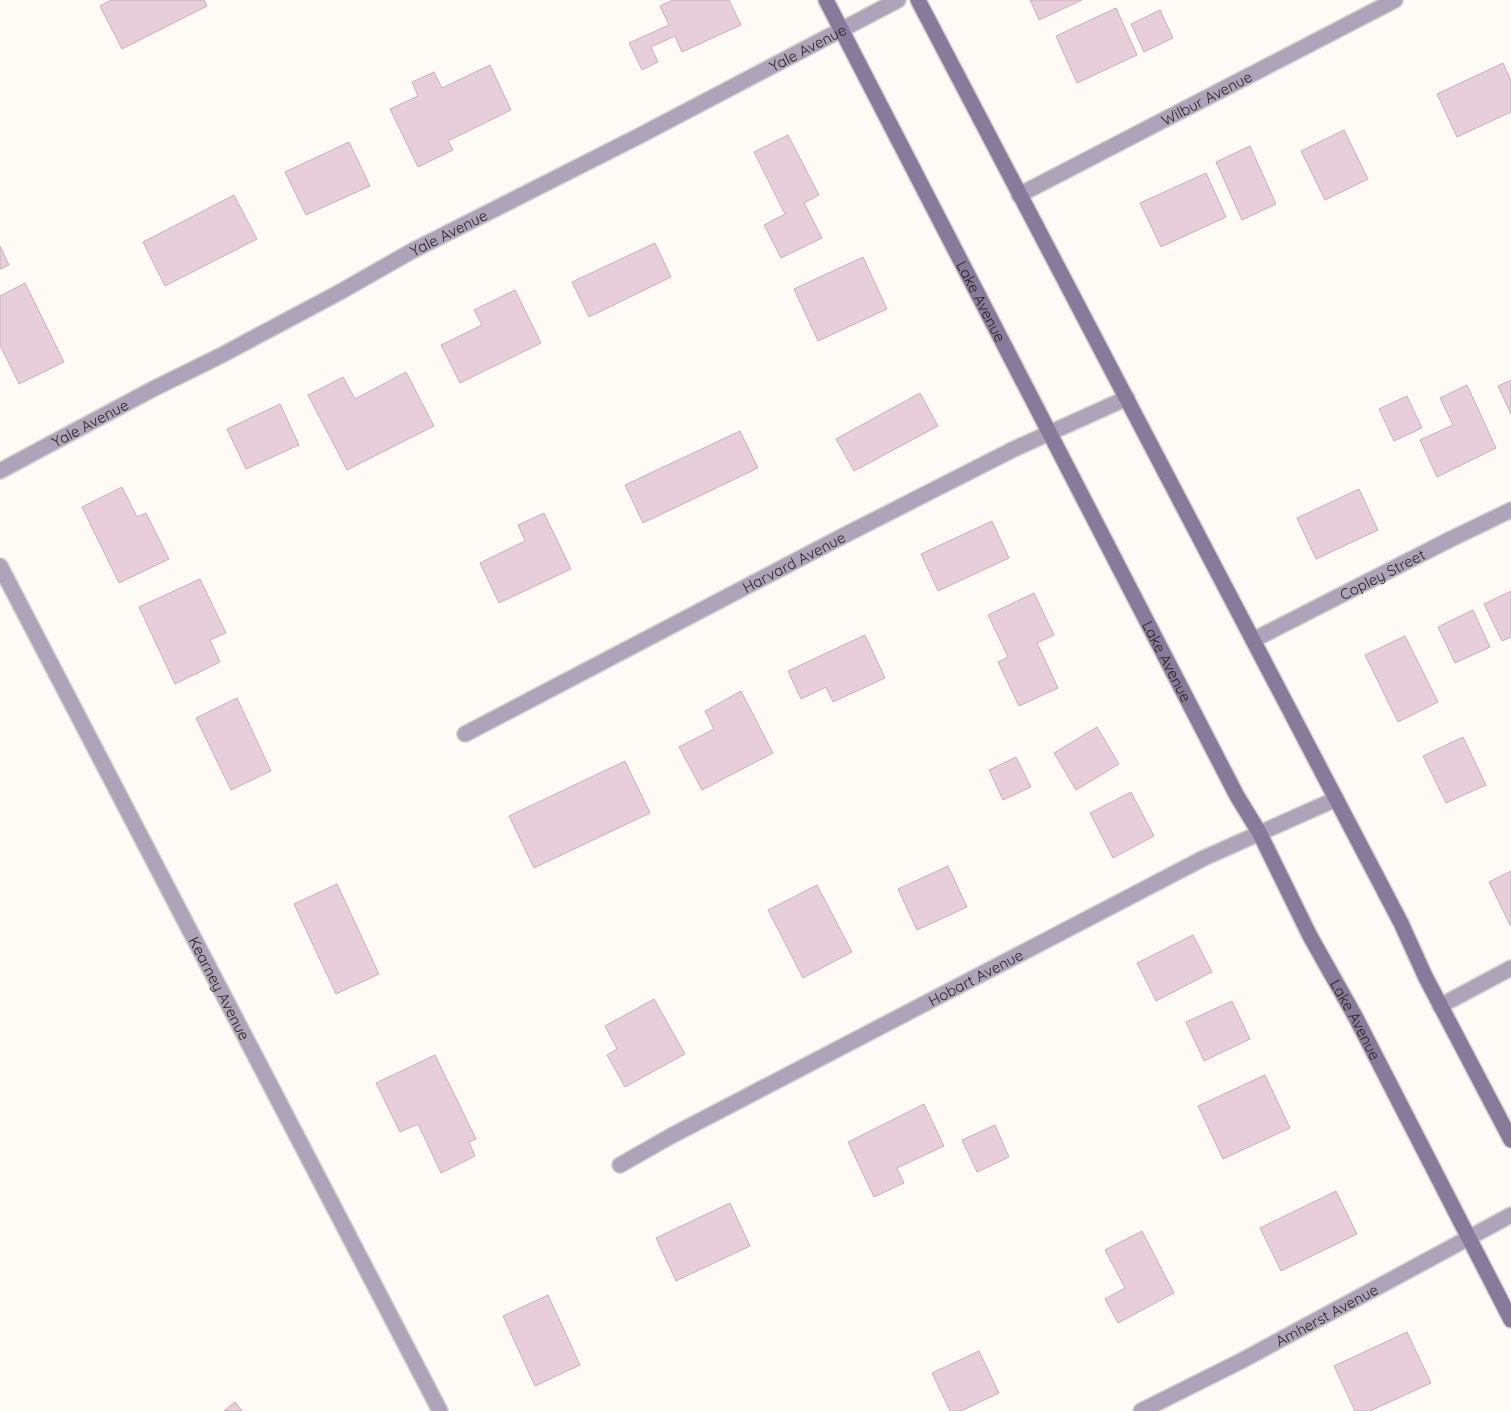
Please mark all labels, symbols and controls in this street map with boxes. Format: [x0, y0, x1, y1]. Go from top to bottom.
street label: Yale Avenue [766, 19, 849, 75]
street label: Wilbur Avenue [1158, 66, 1255, 129]
street label: Yale Avenue [407, 205, 490, 260]
street label: Lake Avenue [953, 257, 1010, 345]
street label: Yale Avenue [48, 395, 132, 451]
street label: Harvard Avenue [739, 527, 848, 597]
street label: Copley Street [1336, 544, 1428, 604]
street label: Lake Avenue [1139, 617, 1196, 705]
street label: Kearney Avenue [185, 933, 255, 1043]
street label: Hobart Avenue [925, 945, 1026, 1010]
street label: Lake Avenue [1327, 976, 1385, 1063]
street label: Amherst Avenue [1272, 1279, 1381, 1350]

